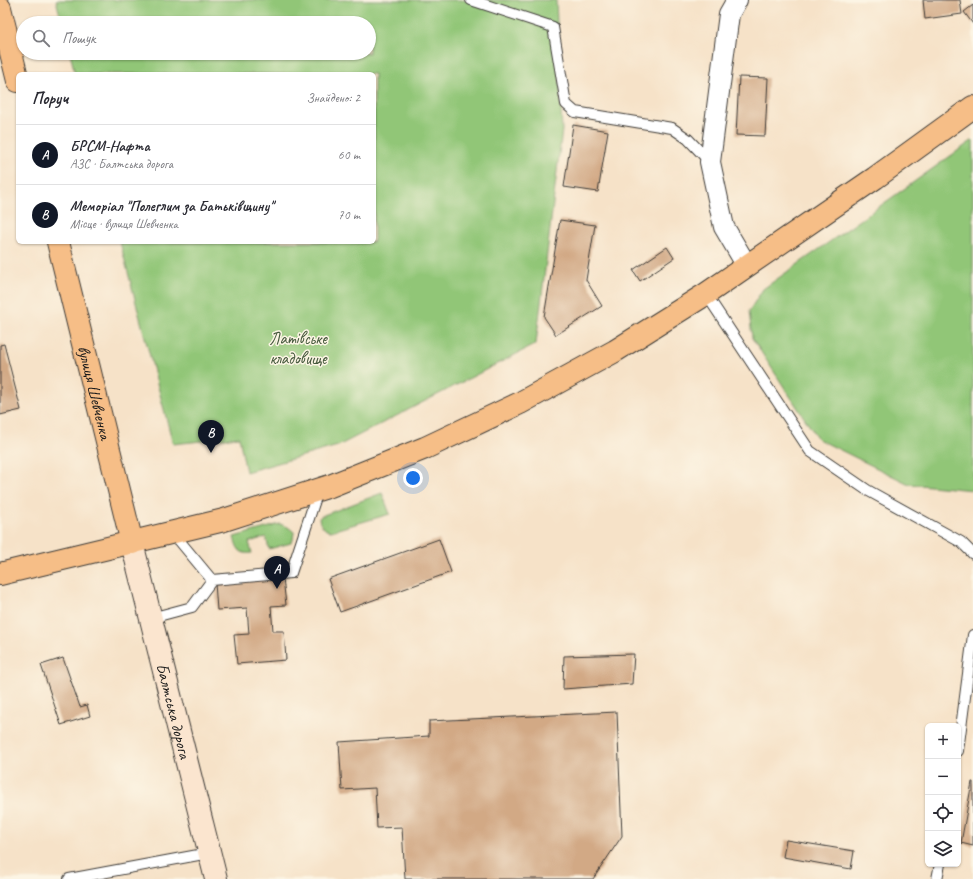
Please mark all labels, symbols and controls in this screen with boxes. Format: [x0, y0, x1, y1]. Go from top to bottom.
search box [16, 16, 376, 60]
icon: search [30, 27, 52, 49]
text: Пошук [62, 29, 95, 48]
text: Поруч [32, 88, 68, 109]
text: Знайдено: 2 [306, 90, 360, 106]
text: БРСМ-Нафта [70, 137, 150, 156]
text: A [42, 147, 48, 163]
text: 60 m [338, 147, 360, 163]
text: АЗС · Балтська дорога [70, 156, 173, 172]
text: Меморіал "Полеглим за Батьківщину" [70, 197, 273, 216]
text: B [42, 207, 48, 223]
text: 70 m [338, 207, 360, 223]
text: Місце · вулиця Шевченка [70, 216, 178, 232]
park label: Латівське кладовище [269, 328, 328, 369]
street label: вулиця Шевченка [73, 343, 117, 444]
pin: B [198, 420, 224, 453]
your location [403, 468, 423, 488]
pin: A [264, 556, 290, 589]
street label: Балтська дорога [151, 661, 196, 762]
map controls [925, 723, 961, 867]
button: + [925, 723, 961, 759]
button: − [925, 759, 961, 795]
button: locate [925, 795, 961, 831]
button: layers [925, 831, 961, 867]

